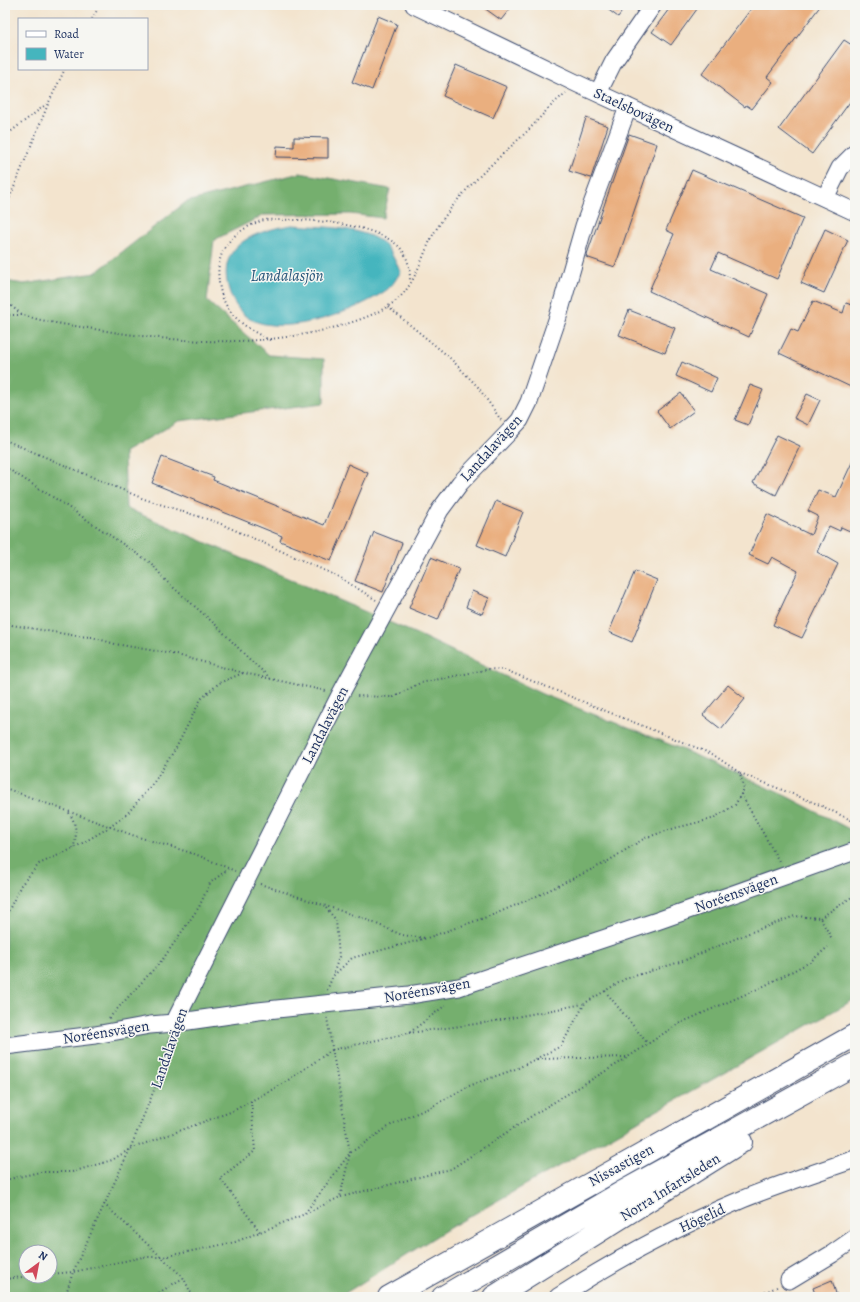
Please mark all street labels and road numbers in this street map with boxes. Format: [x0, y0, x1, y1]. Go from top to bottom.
street label: Staelsbovägen [590, 83, 678, 137]
street label: Landalavägen [455, 410, 527, 486]
street label: Landalavägen [297, 683, 353, 767]
street label: Noréensvägen [692, 869, 780, 917]
street label: Noréensvägen [382, 973, 472, 1007]
street label: Landalavägen [146, 1005, 192, 1091]
street label: Noréensvägen [61, 1015, 151, 1049]
street label: Nissastigen [585, 1139, 657, 1191]
street label: Norra Infartsleden [616, 1148, 724, 1226]
street label: Högelid [676, 1198, 729, 1237]

